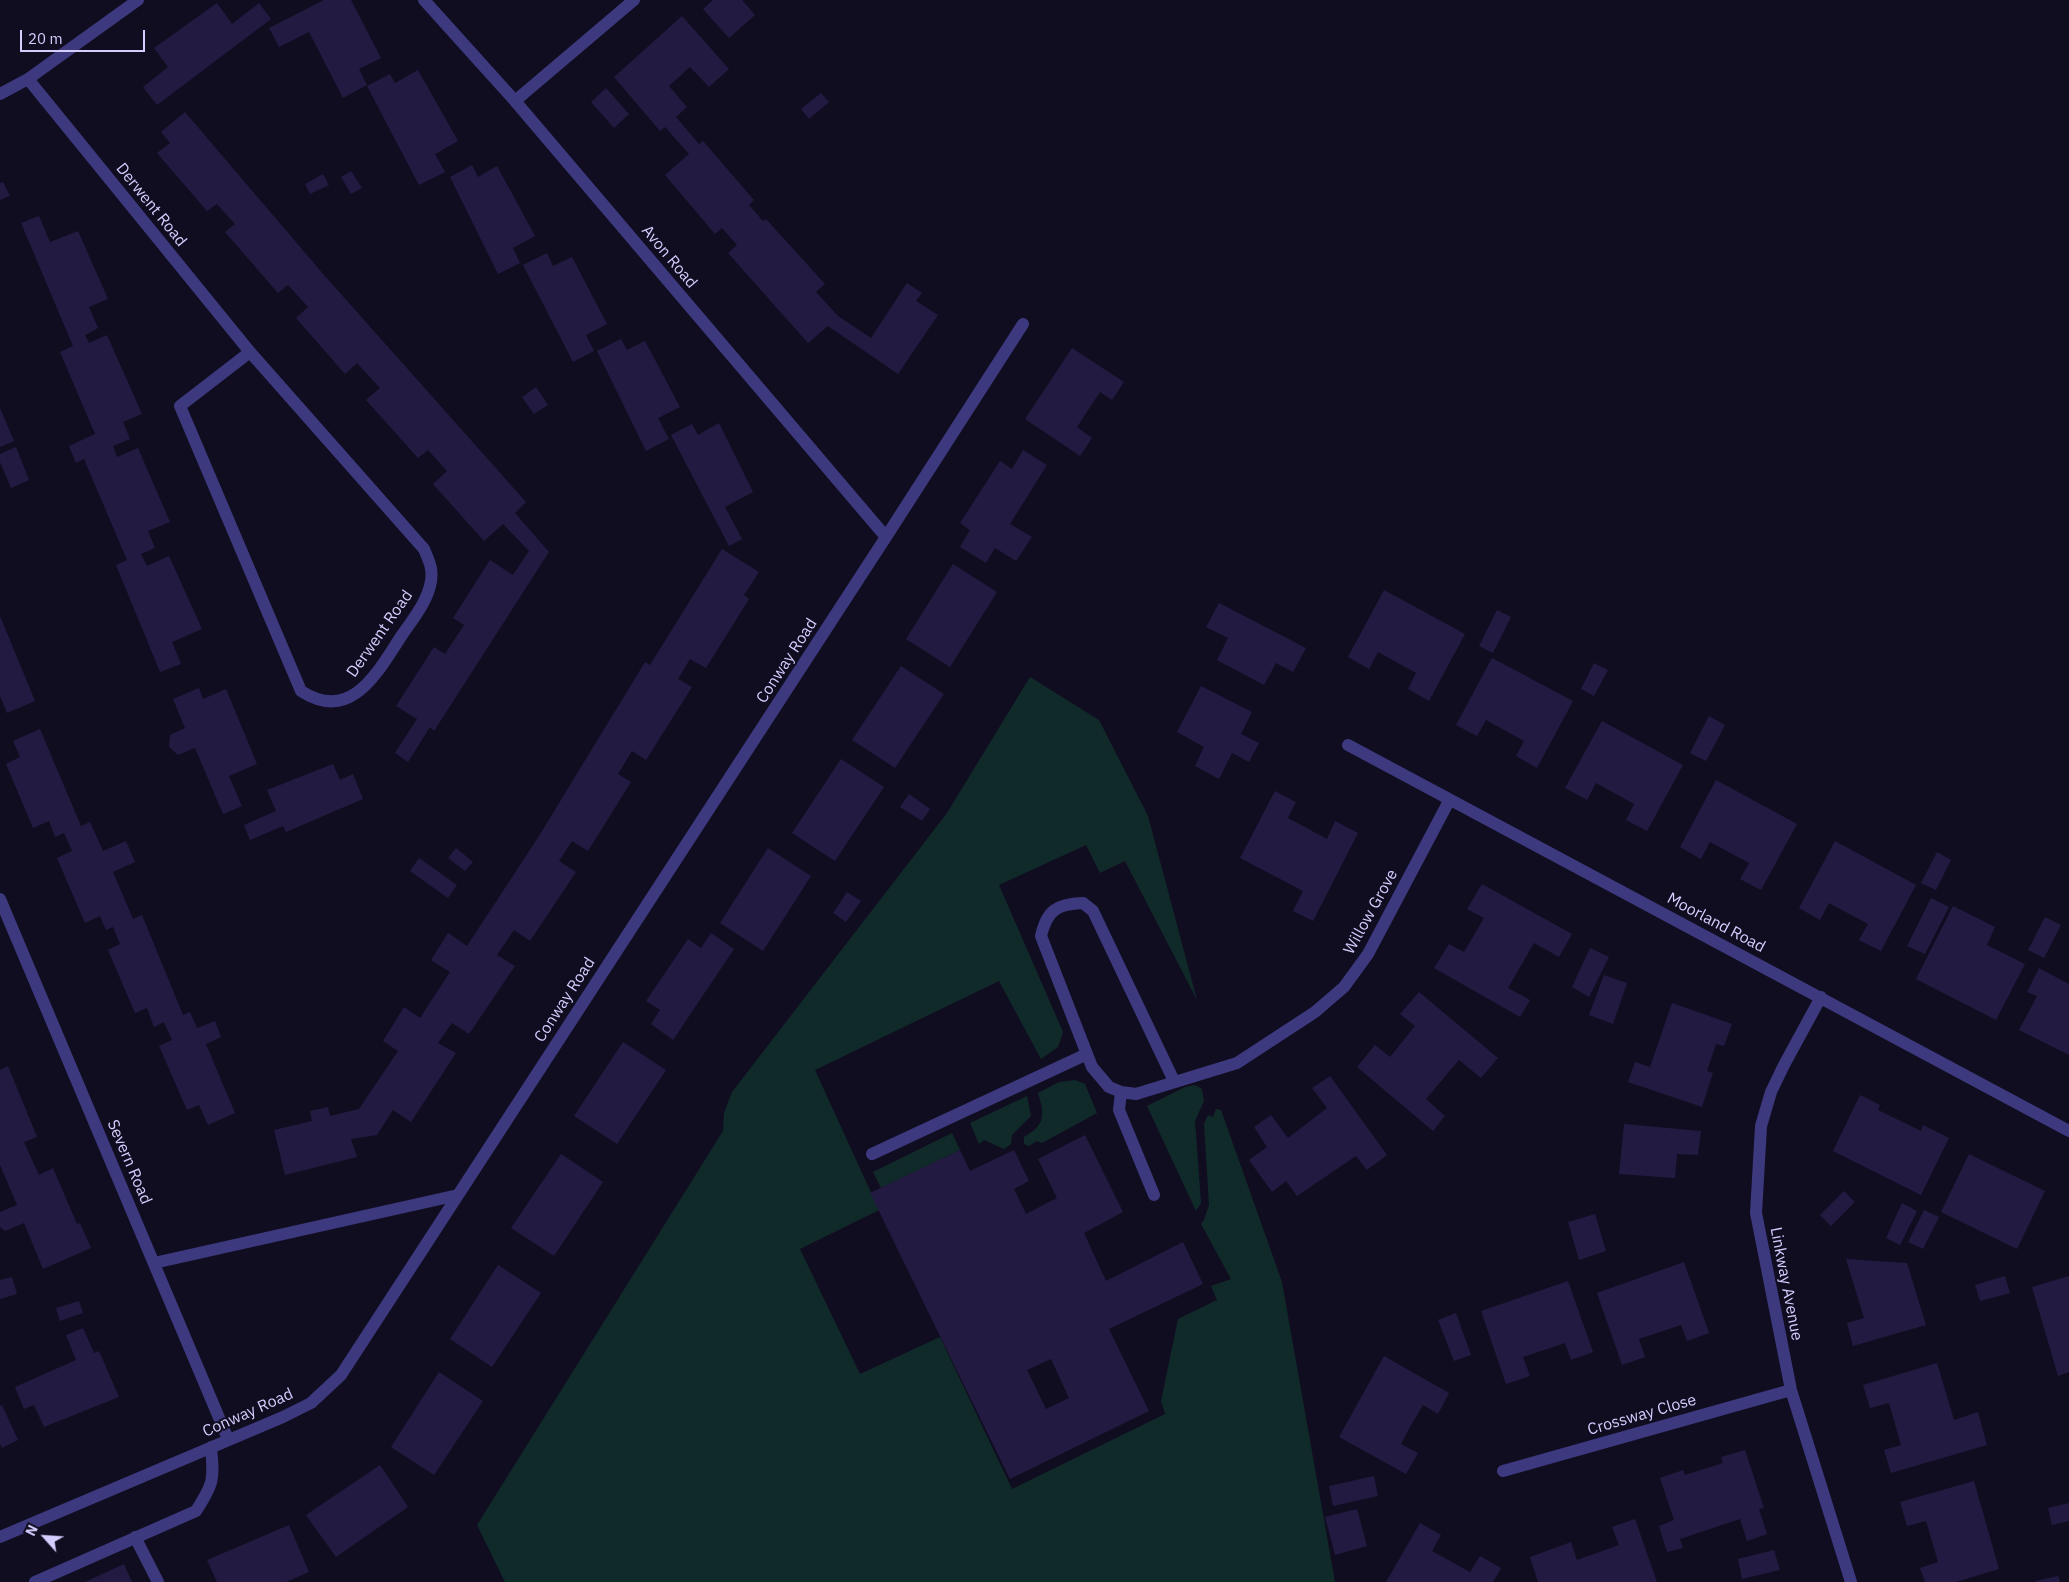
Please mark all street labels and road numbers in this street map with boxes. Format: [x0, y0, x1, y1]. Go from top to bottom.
street label: Derwent Road [112, 159, 190, 251]
street label: Avon Road [637, 222, 701, 292]
street label: Derwent Road [343, 587, 417, 681]
street label: Conway Road [753, 615, 821, 707]
street label: Willow Grove [1340, 866, 1402, 958]
street label: Moorland Road [1664, 889, 1768, 957]
street label: Conway Road [531, 954, 599, 1046]
street label: Severn Road [103, 1117, 155, 1207]
street label: Linkway Avenue [1766, 1226, 1806, 1342]
street label: Conway Road [200, 1384, 296, 1442]
street label: Crossway Close [1585, 1390, 1699, 1440]

